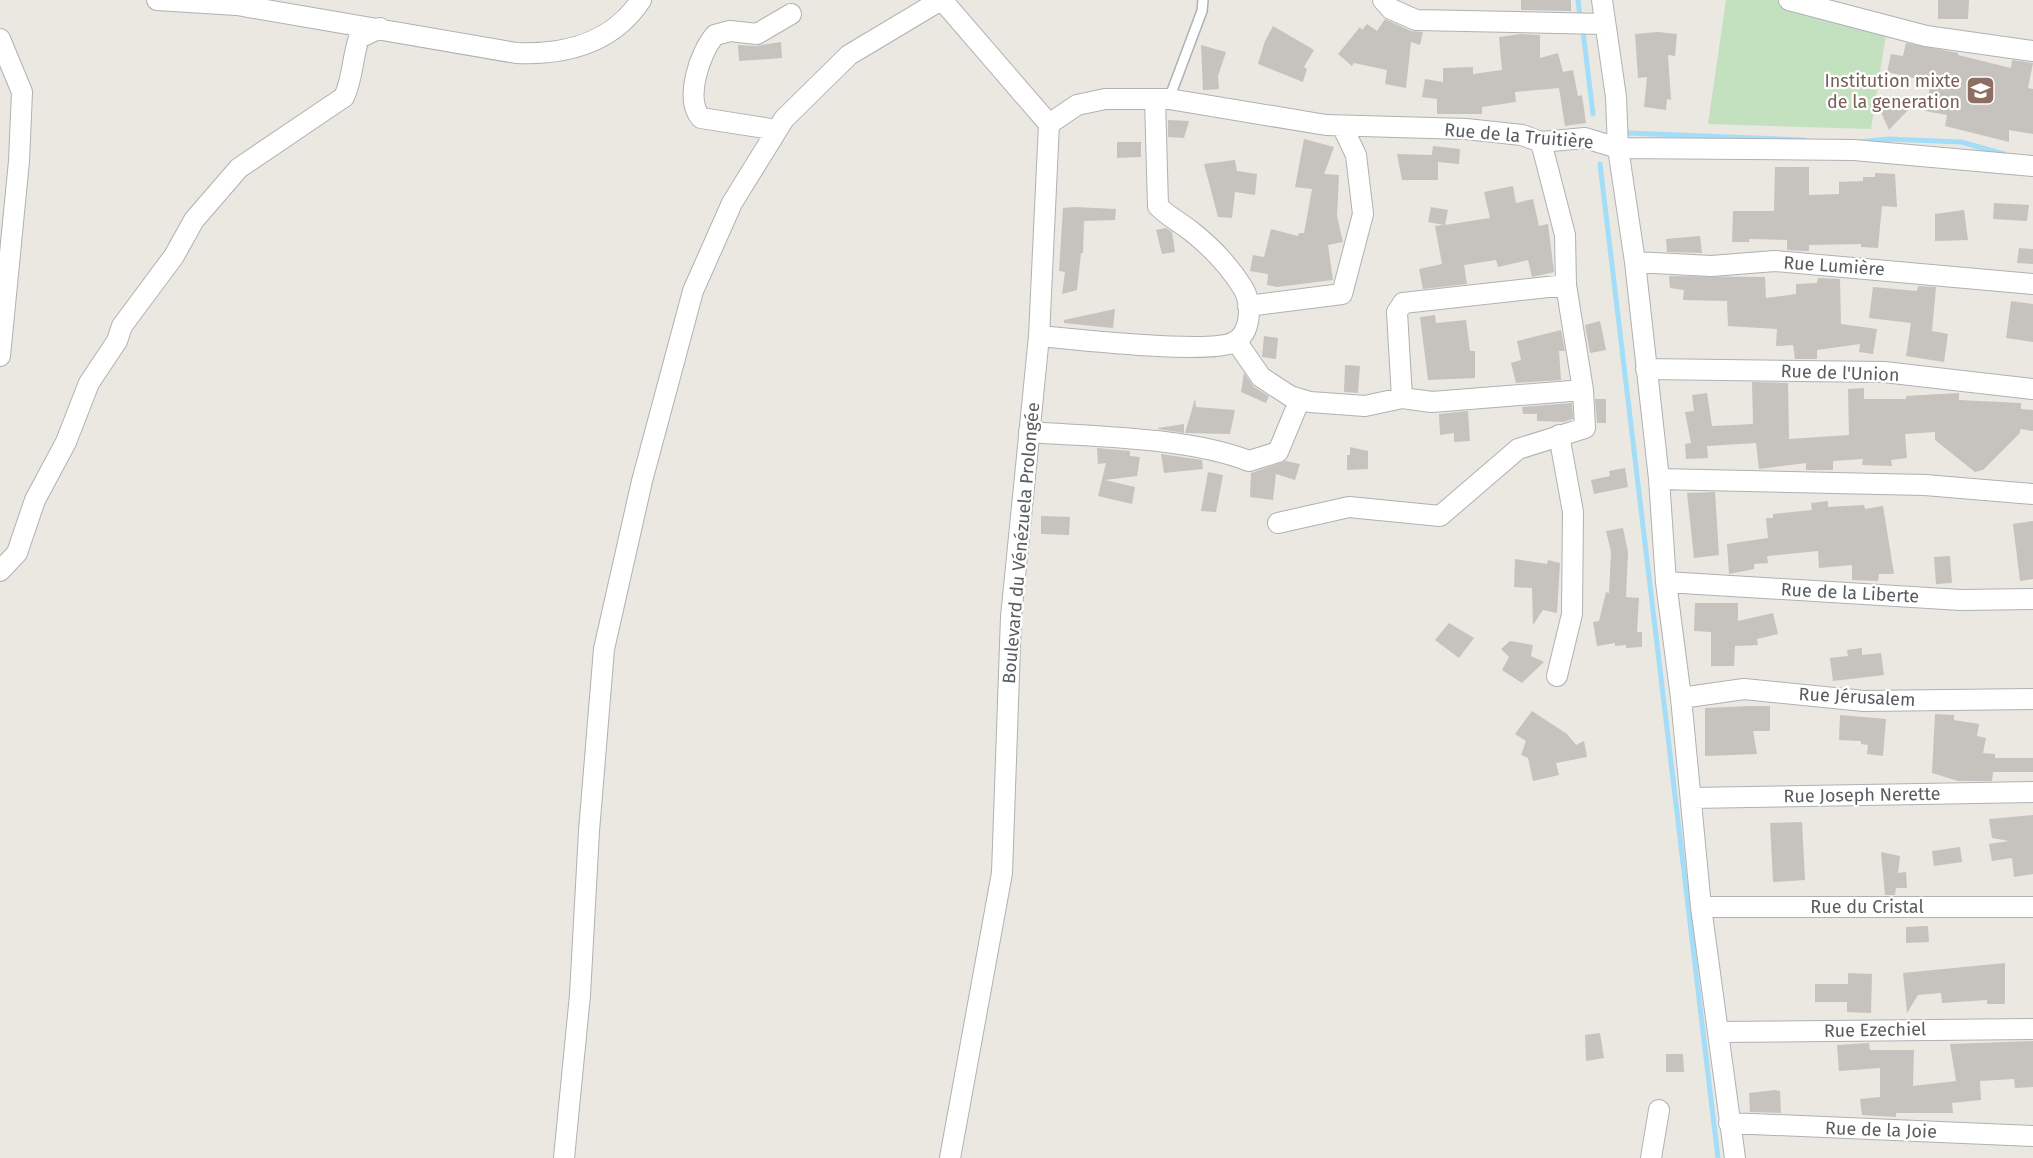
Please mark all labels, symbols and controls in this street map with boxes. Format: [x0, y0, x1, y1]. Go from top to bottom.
place label: Institution mixte de la generation [1825, 70, 1960, 113]
school or university icon: Institution mixte de la generation [1965, 75, 1997, 107]
street label: Rue de la Truitière [1443, 119, 1595, 153]
street label: Rue Lumière [1783, 251, 1885, 281]
street label: Rue de l'Union [1780, 360, 1900, 386]
street label: Boulevard du Vénézuela Prolongée [998, 401, 1044, 685]
street label: Rue de la Liberte [1780, 578, 1920, 608]
street label: Rue Jérusalem [1798, 683, 1916, 711]
street label: Rue Joseph Nerette [1783, 783, 1941, 807]
street label: Rue du Cristal [1810, 896, 1924, 918]
street label: Rue Ezechiel [1824, 1018, 1926, 1042]
street label: Rue de la Joie [1825, 1117, 1937, 1143]

